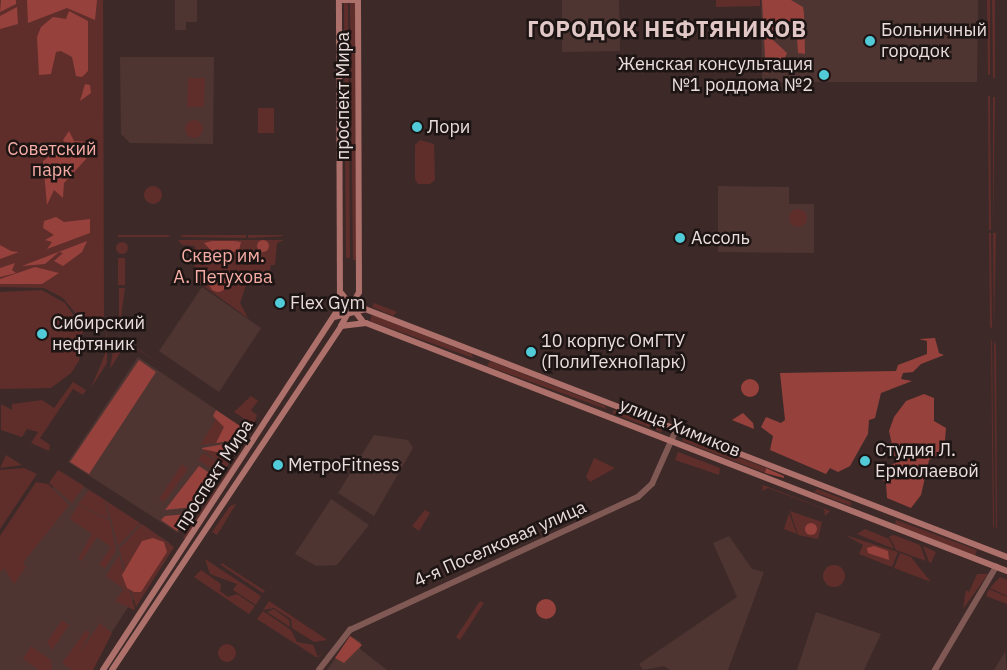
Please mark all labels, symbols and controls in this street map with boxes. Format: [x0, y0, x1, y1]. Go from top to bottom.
district label: ГОРОДОК НЕФТЯНИКОВ [525, 16, 809, 42]
place label: Больничный городок [881, 20, 987, 62]
street label: проспект Мира [332, 32, 354, 160]
marker: Больничный городок [863, 34, 877, 48]
place label: Женская консультация №1 роддома №2 [618, 54, 813, 96]
marker: Женская консультация №1 роддома №2 [817, 68, 831, 82]
place label: Лори [427, 116, 470, 138]
marker: Лори [411, 121, 423, 133]
park label: Советский парк [7, 139, 97, 182]
place label: Ассоль [691, 227, 750, 249]
marker: Ассоль [673, 231, 687, 245]
park label: Сквер им. А. Петухова [173, 246, 273, 288]
place label: Flex Gym [290, 292, 365, 314]
marker: Flex Gym [274, 297, 286, 309]
place label: Сибирский нефтяник [52, 313, 145, 356]
marker: Сибирский нефтяник [36, 328, 48, 340]
place label: 10 корпус ОмГТУ (ПолиТехноПарк) [541, 331, 686, 374]
marker: 10 корпус ОмГТУ (ПолиТехноПарк) [525, 346, 537, 358]
street label: улица Химиков [616, 394, 744, 462]
street label: проспект Мира [170, 415, 258, 535]
place label: Студия Л. Ермолаевой [875, 440, 979, 482]
place label: МетроFitness [288, 454, 400, 476]
marker: Студия Л. Ермолаевой [859, 455, 871, 467]
marker: МетроFitness [272, 459, 284, 471]
street label: 4-я Поселковая улица [410, 496, 590, 592]

